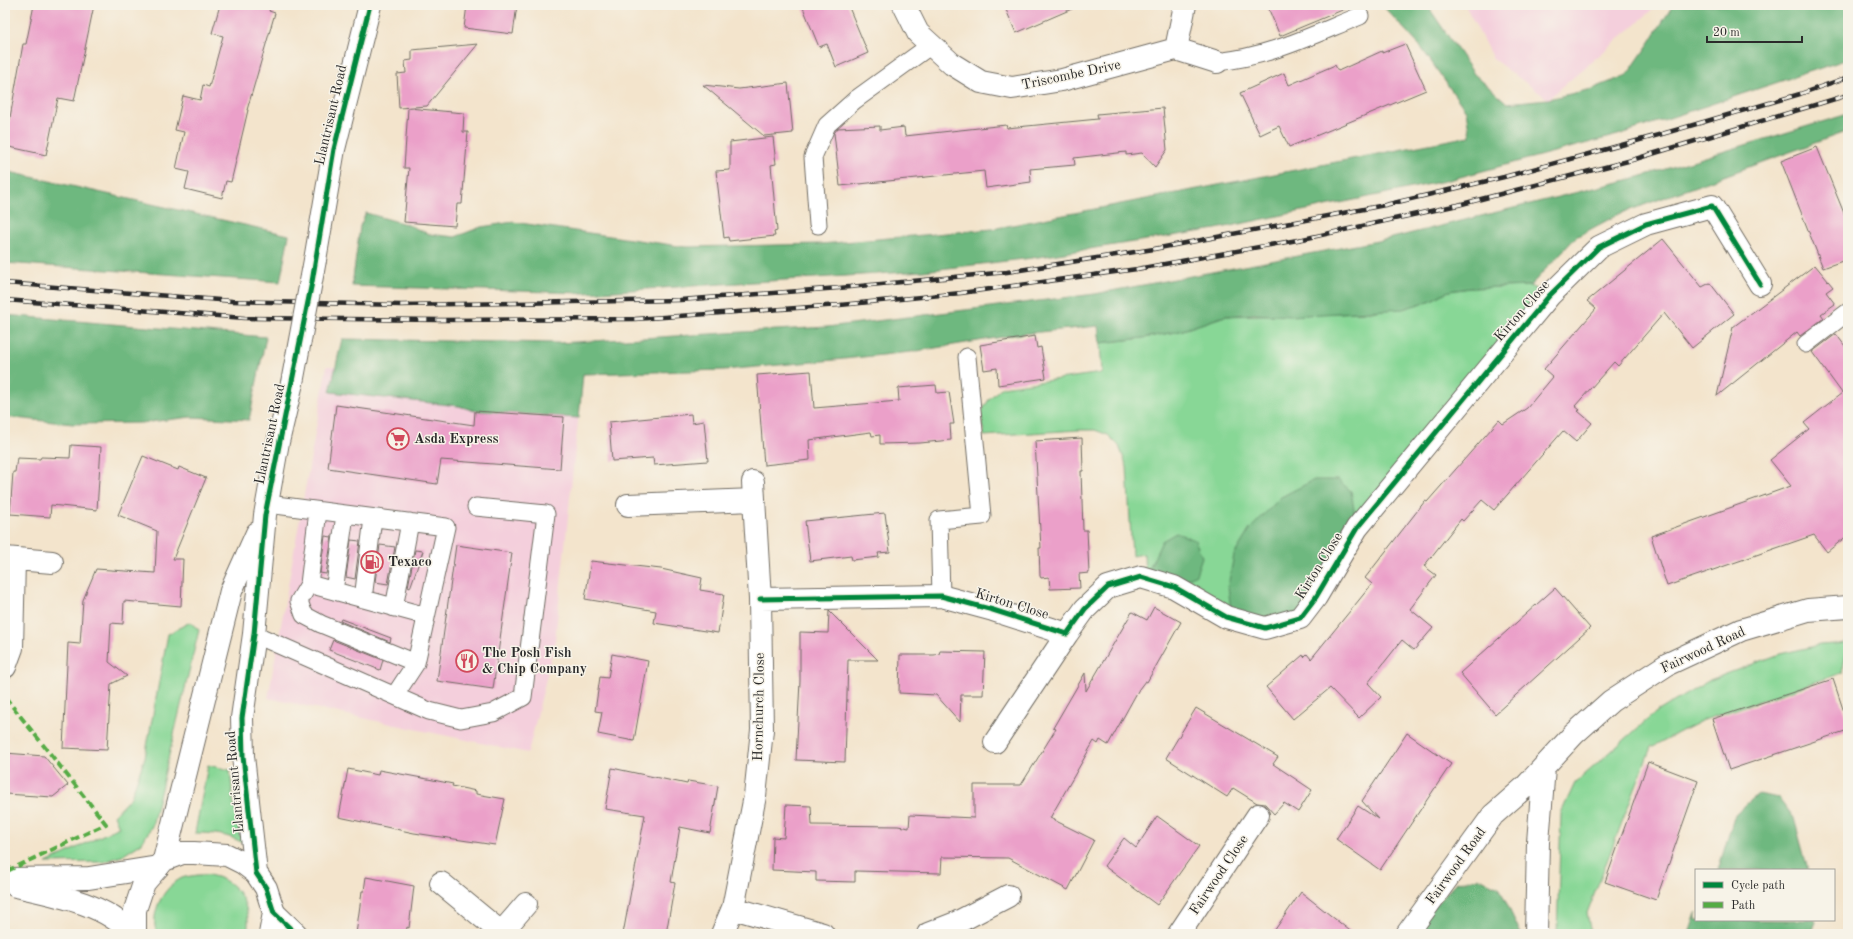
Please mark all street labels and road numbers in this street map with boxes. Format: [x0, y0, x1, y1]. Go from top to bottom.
street label: Triscombe Drive [1020, 58, 1122, 92]
street label: Llantrisant Road [313, 63, 349, 167]
street label: Kirton Close [1492, 278, 1552, 344]
street label: Llantrisant Road [252, 382, 288, 486]
street label: Kirton Close [1293, 530, 1345, 602]
street label: Kirton Close [974, 586, 1050, 622]
street label: Fairwood Road [1659, 624, 1747, 676]
street label: Hornchurch Close [751, 653, 767, 761]
street label: Llantrisant Road [224, 730, 246, 834]
street label: Fairwood Road [1423, 825, 1489, 907]
street label: Fairwood Close [1187, 833, 1251, 917]

